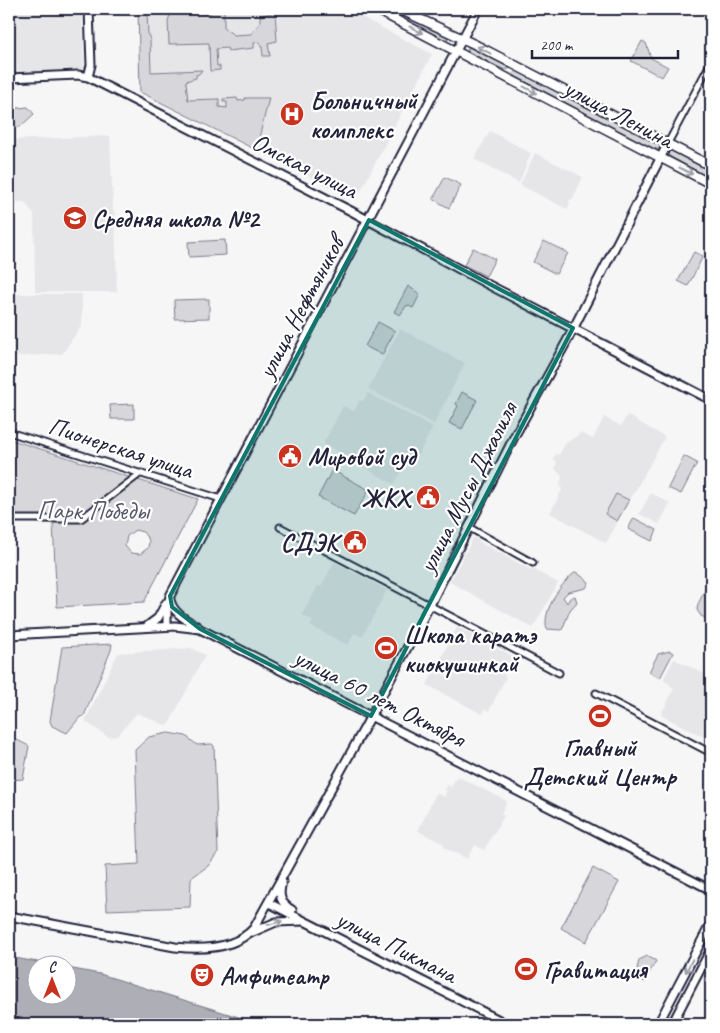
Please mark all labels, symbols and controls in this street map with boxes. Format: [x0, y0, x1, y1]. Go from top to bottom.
one-way arrow [408, 25, 423, 35]
scale bar [532, 28, 679, 60]
text: 200 m [540, 36, 574, 55]
one-way arrow [477, 45, 492, 55]
street label: улица Ленина [557, 71, 681, 157]
place label: Больничный комплекс [310, 85, 419, 146]
one-way arrow [523, 85, 538, 95]
hospital icon: Больничный комплекс [279, 101, 305, 127]
street label: Омская улица [246, 126, 364, 207]
one-way arrow [678, 167, 693, 176]
place label: Средняя школа №2 [92, 203, 262, 235]
school or university icon: Средняя школа №2 [62, 205, 88, 231]
street label: улица Нефтяников [249, 226, 355, 385]
street label: улица Мусы Джалиля [410, 395, 526, 580]
street label: Пионерская улица [45, 410, 199, 487]
place label: Мировой суд [308, 441, 418, 473]
public building icon: Мировой суд [277, 443, 303, 469]
place label: ЖКХ [362, 482, 414, 514]
public building icon: ЖКХ [415, 484, 441, 510]
park label: Парк Победы [37, 495, 151, 527]
place label: СДЭК [281, 527, 343, 559]
public building icon: СДЭК [342, 529, 368, 555]
place label: Школа каратэ киокушинкай [404, 619, 538, 680]
sports icon: Школа каратэ киокушинкай [373, 635, 399, 661]
street label: улица 60 лет Октября [287, 640, 473, 756]
sports icon: Главный Детский Центр [587, 703, 613, 729]
place label: Главный Детский Центр [524, 732, 678, 793]
street label: улица Пикмана [329, 902, 465, 992]
one-way arrow [266, 918, 282, 927]
place label: Гравитация [544, 954, 649, 986]
north arrow [28, 956, 78, 1006]
sports icon: Гравитация [513, 956, 539, 982]
one-way arrow [684, 958, 693, 973]
text: С [49, 959, 58, 976]
place label: Амфитеатр [220, 960, 330, 992]
theatre icon: Амфитеатр [189, 962, 215, 988]

